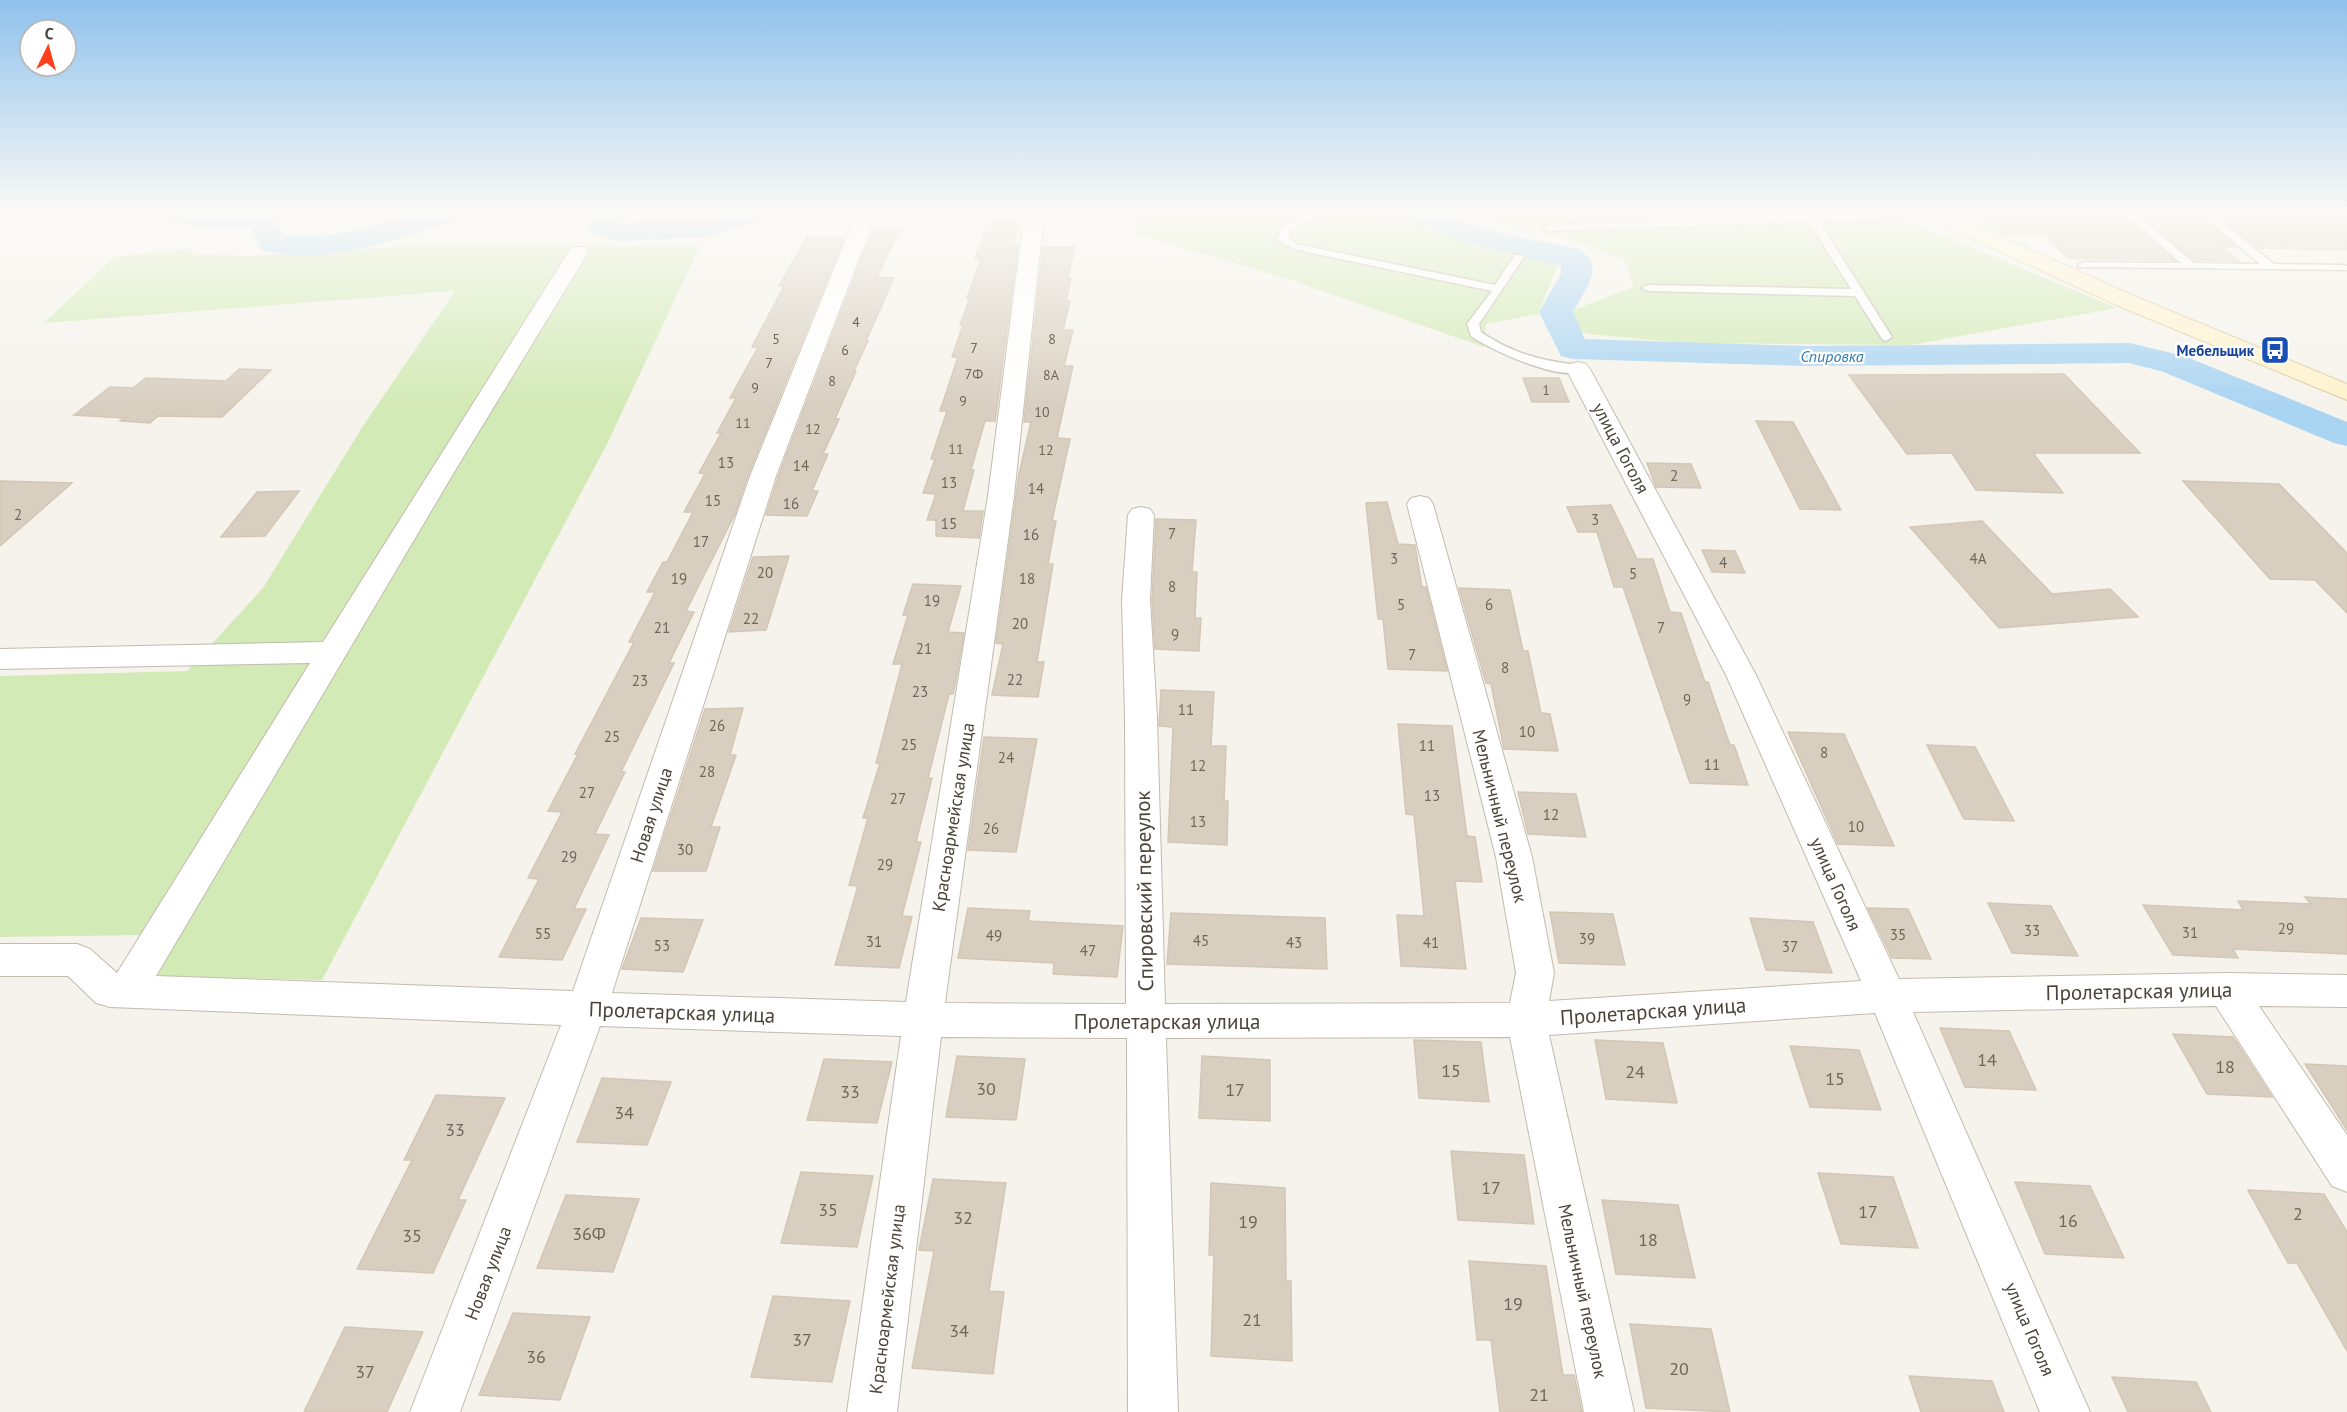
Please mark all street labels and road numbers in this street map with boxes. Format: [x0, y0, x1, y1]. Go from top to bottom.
street label: улица Гоголя [1587, 399, 1655, 497]
street label: Красноармейская улица [927, 721, 979, 913]
street label: Мельничный переулок [1467, 727, 1533, 905]
street label: Новая улица [625, 764, 677, 866]
street label: Спировский переулок [1129, 790, 1159, 992]
street label: улица Гоголя [1805, 834, 1867, 934]
street label: Пролетарская улица [2045, 976, 2233, 1006]
street label: Пролетарская улица [1559, 991, 1747, 1031]
street label: Пролетарская улица [588, 995, 776, 1029]
street label: Пролетарская улица [1074, 1008, 1260, 1035]
street label: Мельничный переулок [1553, 1202, 1613, 1381]
street label: Красноармейская улица [864, 1203, 910, 1395]
street label: Новая улица [460, 1223, 516, 1323]
street label: улица Гоголя [2000, 1279, 2060, 1379]

